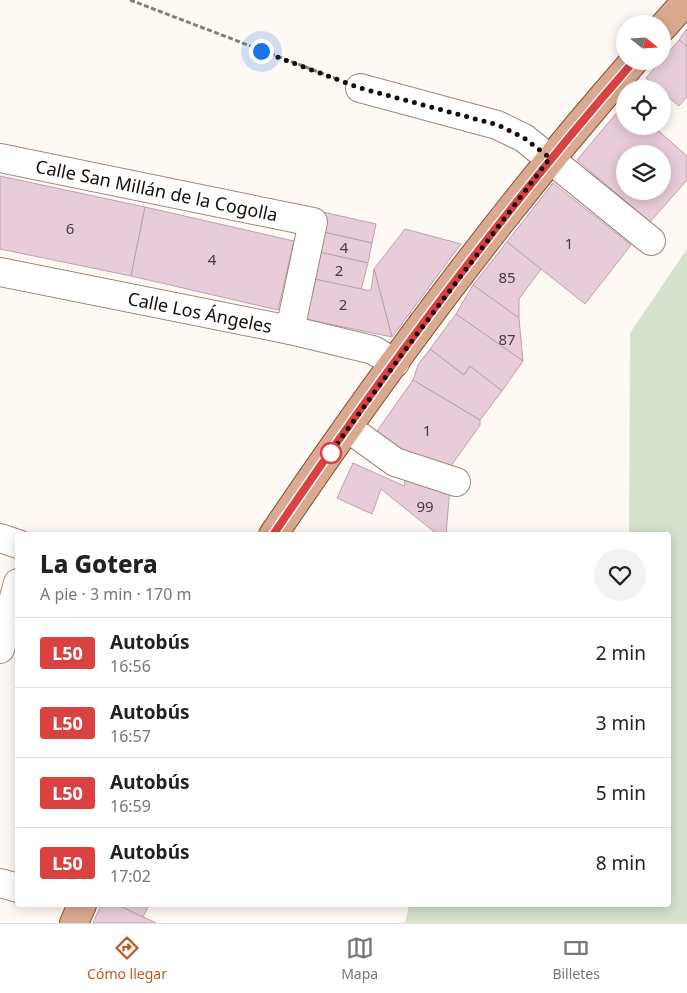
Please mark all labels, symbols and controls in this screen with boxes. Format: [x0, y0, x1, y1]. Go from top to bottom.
north arrow [616, 15, 671, 70]
map controls [616, 15, 671, 200]
your location [249, 39, 274, 64]
button: locate [616, 80, 671, 135]
button: layers [616, 145, 671, 200]
street label: Calle San Millán de la Cogolla [33, 154, 280, 227]
house number: 6 [66, 218, 74, 238]
house number: 1 [565, 233, 573, 253]
house number: 4 [340, 237, 349, 257]
house number: 4 [208, 249, 217, 269]
house number: 2 [335, 260, 343, 280]
house number: 85 [498, 267, 516, 287]
street label: Calle Los Ángeles [126, 286, 274, 338]
house number: 2 [339, 294, 347, 314]
house number: 87 [498, 329, 516, 349]
house number: 1 [423, 420, 431, 440]
unlabelled marker [320, 442, 342, 464]
house number: 99 [416, 496, 434, 516]
text: La Gotera [40, 547, 158, 580]
button: heart [594, 549, 646, 601]
text: A pie · 3 min · 170 m [40, 583, 191, 605]
text: Autobús [110, 629, 190, 655]
text: 2 min [596, 640, 646, 666]
text: L50 [52, 641, 83, 665]
text: 16:56 [110, 655, 151, 677]
text: Autobús [110, 699, 190, 725]
text: 3 min [596, 710, 646, 736]
text: L50 [52, 711, 83, 735]
text: 16:57 [110, 725, 151, 747]
text: Autobús [110, 769, 190, 795]
text: 5 min [596, 780, 646, 806]
text: L50 [52, 781, 83, 805]
text: 16:59 [110, 795, 151, 817]
text: Autobús [110, 839, 190, 865]
text: 8 min [596, 850, 646, 876]
text: L50 [52, 851, 83, 875]
text: 17:02 [110, 865, 151, 887]
tab: Cómo llegar [87, 934, 167, 983]
tab: Mapa [341, 934, 378, 983]
tab: Billetes [552, 934, 600, 983]

